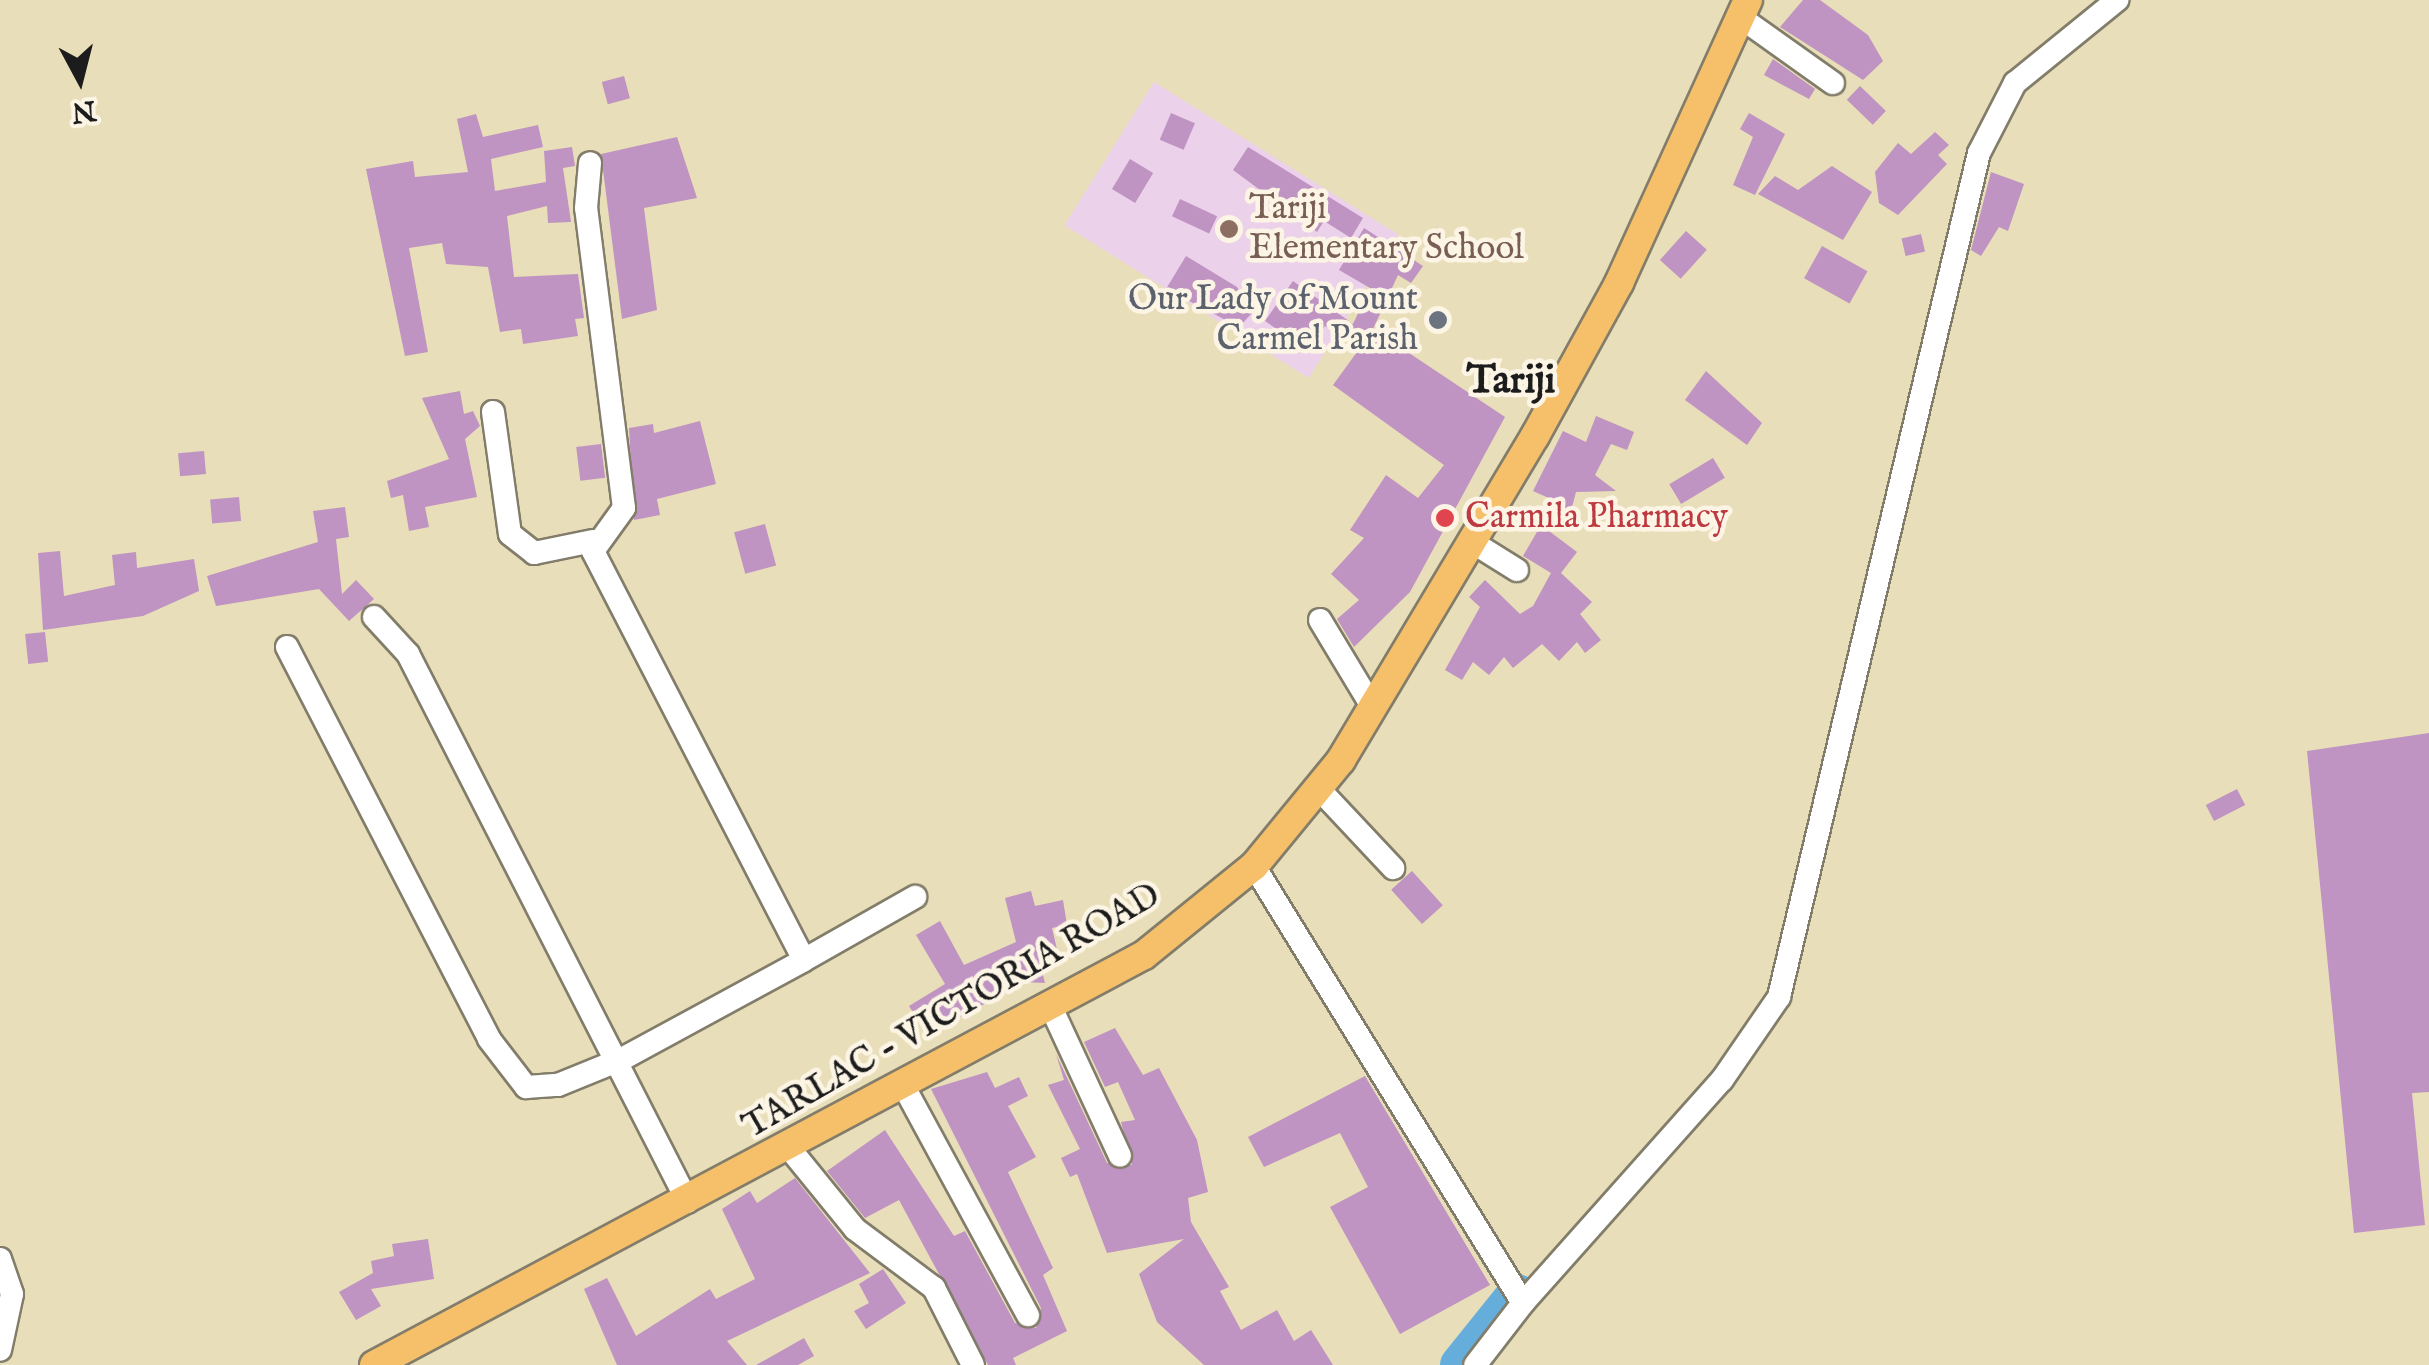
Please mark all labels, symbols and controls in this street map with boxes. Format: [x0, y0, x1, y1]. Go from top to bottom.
north arrow [30, 30, 130, 130]
text: N [70, 91, 98, 129]
place label: Tariji Elementary School [1249, 188, 1524, 270]
marker: Tariji Elementary School [1218, 218, 1240, 240]
place label: Our Lady of Mount Carmel Parish [1128, 279, 1418, 361]
marker: Our Lady of Mount Carmel Parish [1427, 309, 1449, 331]
district label: Tariji [1467, 358, 1555, 406]
place label: Carmila Pharmacy [1465, 497, 1728, 539]
marker: Carmila Pharmacy [1434, 507, 1456, 529]
street label: TARLAC - VICTORIA ROAD [736, 875, 1168, 1149]

